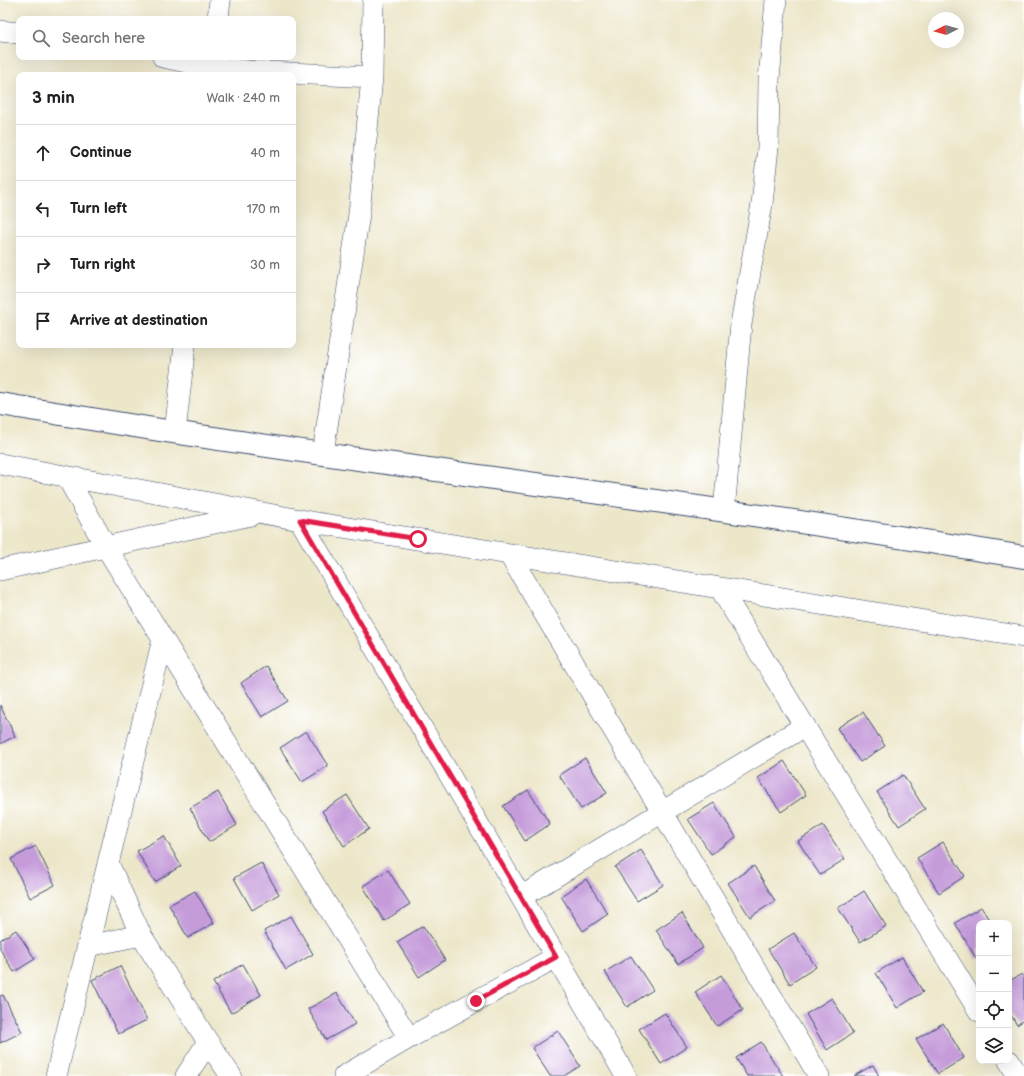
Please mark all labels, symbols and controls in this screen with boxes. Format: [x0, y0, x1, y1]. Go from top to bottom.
north arrow [928, 12, 964, 48]
search box [16, 16, 296, 60]
icon: search [30, 27, 52, 49]
text: Search here [62, 29, 145, 48]
text: 3 min [32, 88, 75, 108]
text: Walk · 240 m [206, 90, 280, 106]
icon: ahead [32, 142, 54, 164]
text: Continue [70, 143, 132, 162]
text: 40 m [250, 145, 280, 161]
icon: left [32, 198, 54, 220]
text: Turn left [70, 199, 127, 218]
text: 170 m [247, 201, 280, 217]
icon: right [32, 254, 54, 276]
text: Turn right [70, 255, 135, 274]
text: 30 m [250, 257, 280, 273]
icon: arrive [32, 310, 54, 332]
text: Arrive at destination [70, 311, 208, 330]
route start [409, 530, 427, 548]
map controls [976, 920, 1012, 1064]
button: + [976, 920, 1012, 956]
button: − [976, 956, 1012, 992]
route end [467, 992, 485, 1010]
button: locate [976, 992, 1012, 1028]
button: layers [976, 1028, 1012, 1064]

